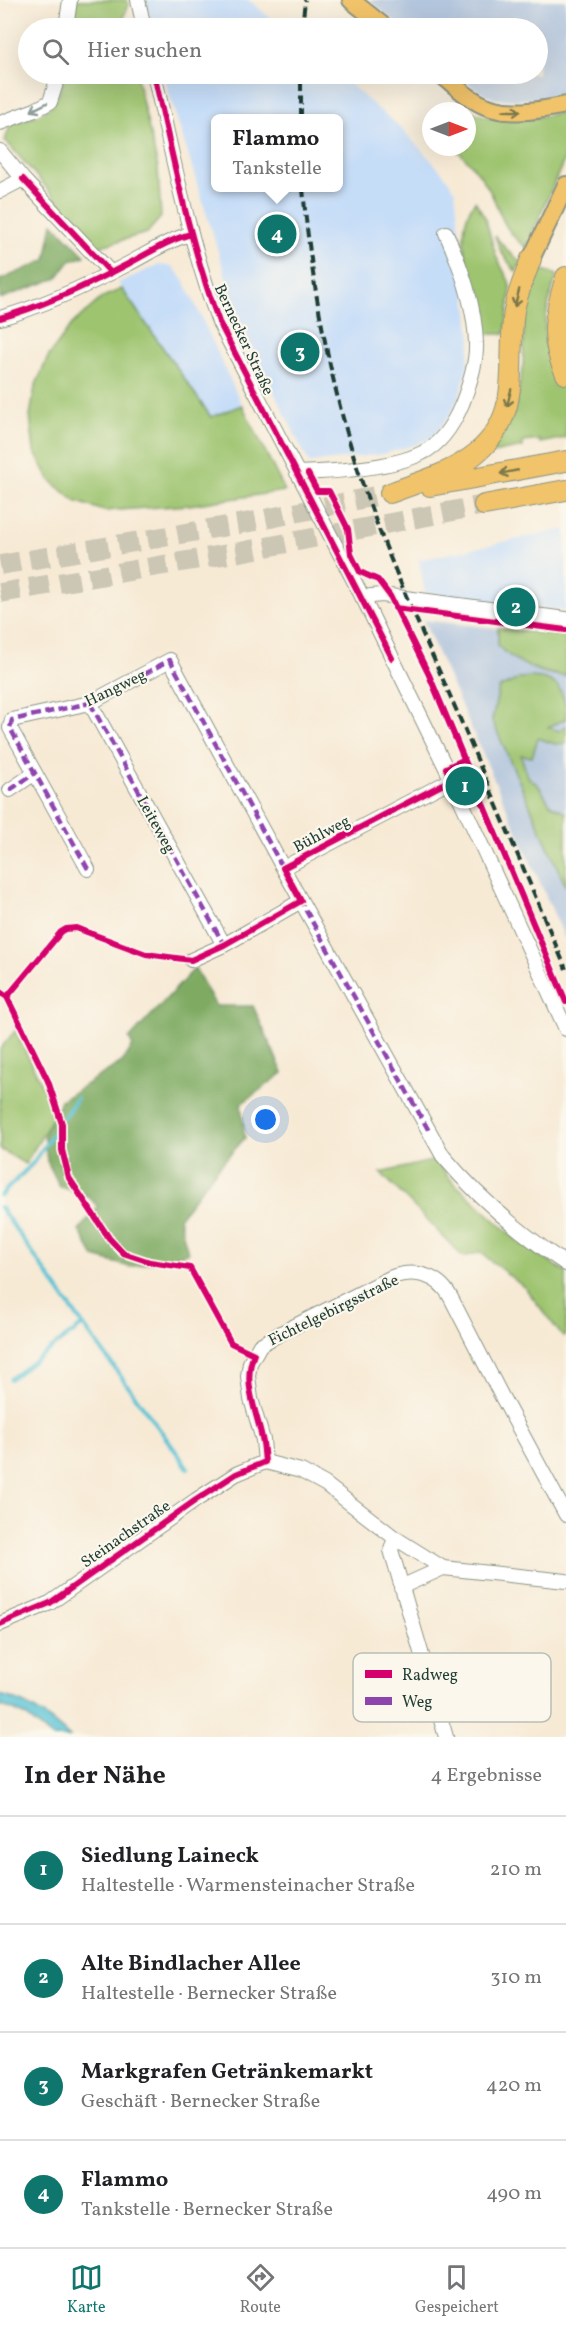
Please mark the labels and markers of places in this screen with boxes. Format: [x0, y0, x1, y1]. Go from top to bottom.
pin: 4 [258, 212, 296, 256]
pin: 3 [280, 330, 320, 374]
pin: 2 [496, 584, 536, 630]
pin: 1 [446, 764, 484, 808]

